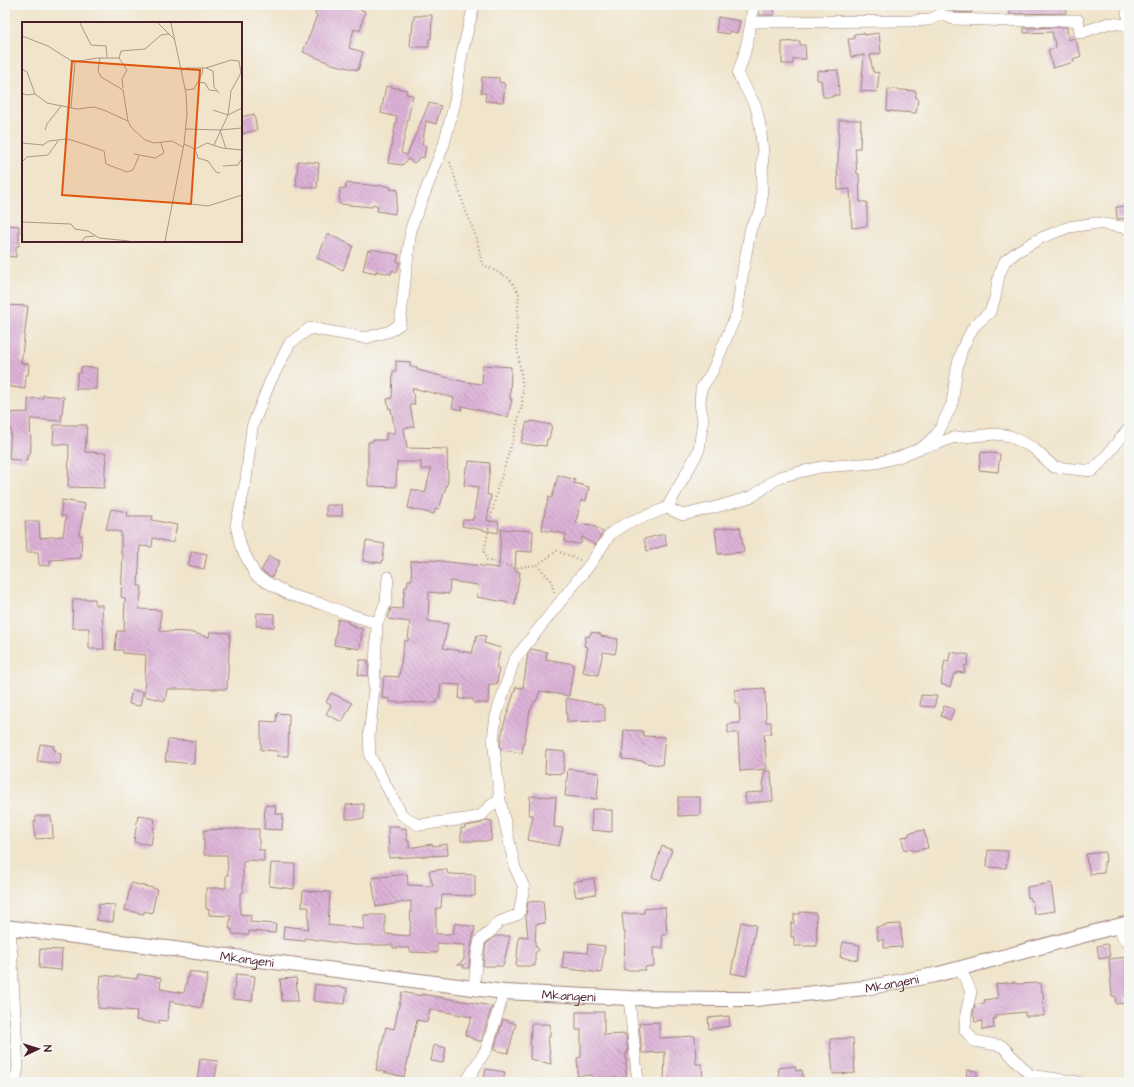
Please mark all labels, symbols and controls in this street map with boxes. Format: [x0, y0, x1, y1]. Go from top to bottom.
inset map [22, 22, 242, 242]
street label: Mkangeni [219, 947, 275, 972]
street label: Mkangeni [864, 970, 920, 998]
street label: Mkangeni [541, 986, 596, 1007]
north arrow [18, 1029, 58, 1069]
text: N [40, 1044, 55, 1052]

